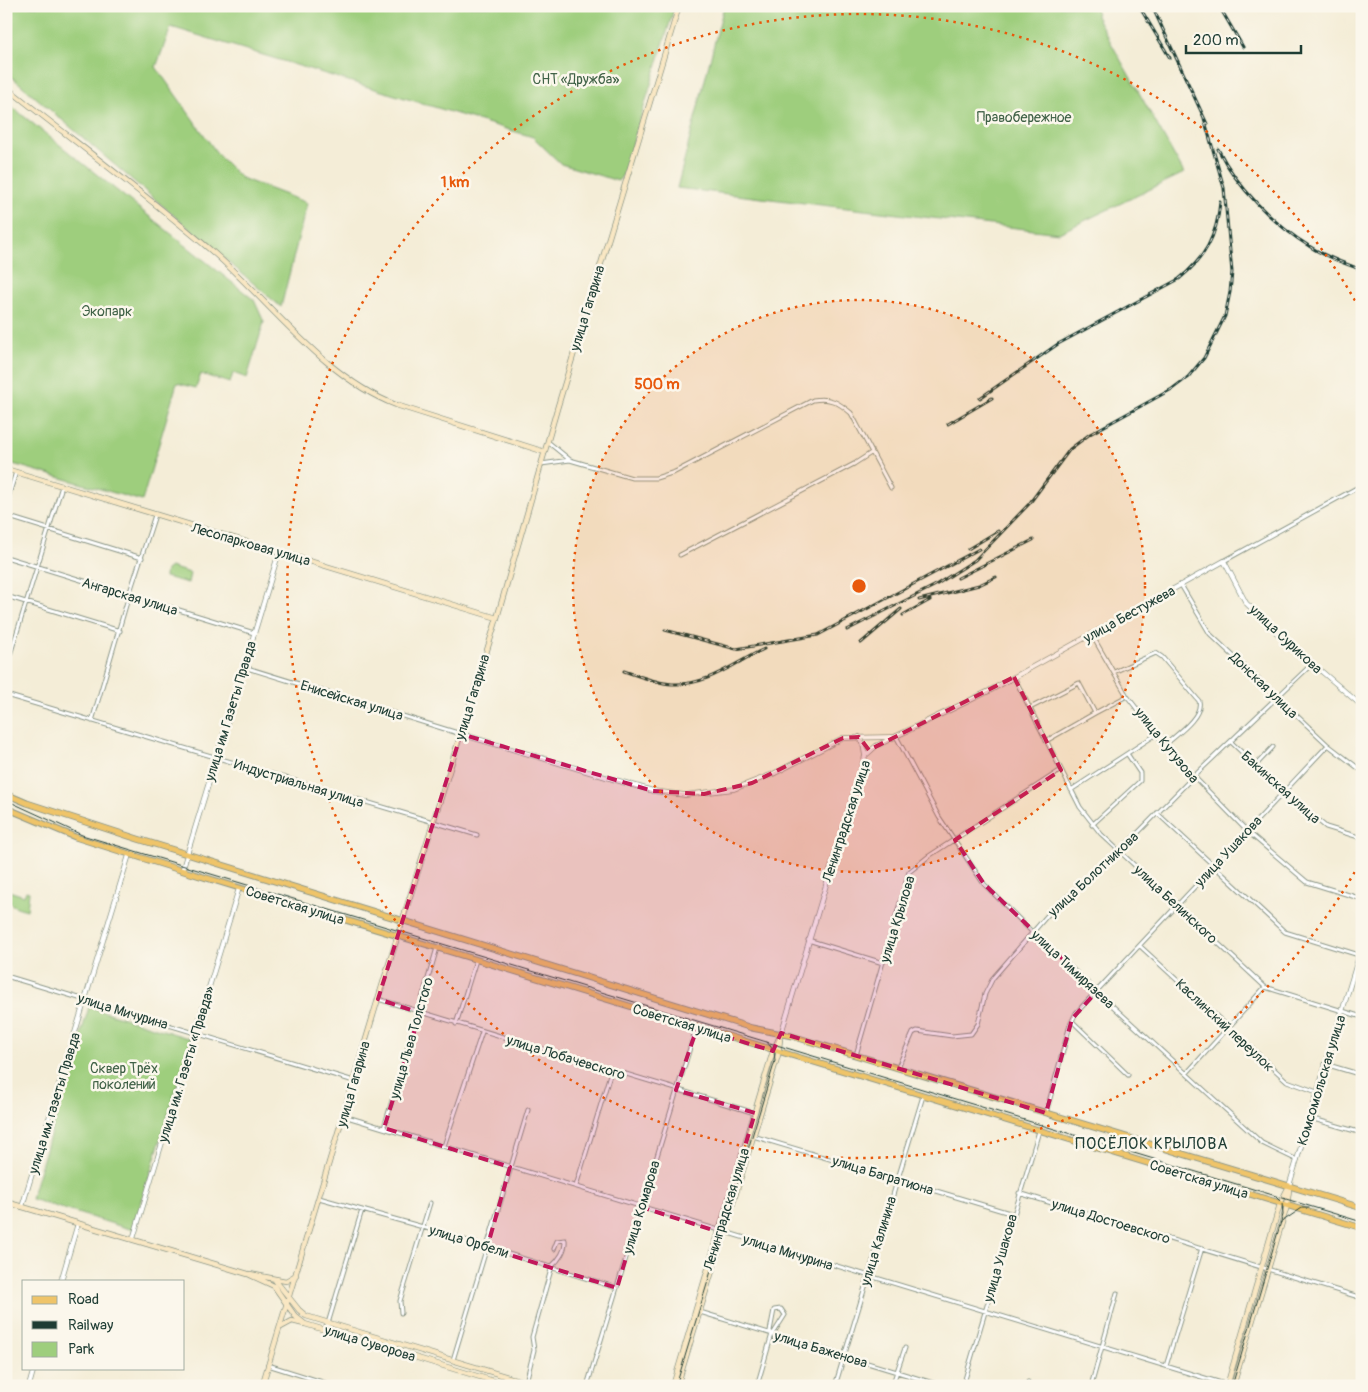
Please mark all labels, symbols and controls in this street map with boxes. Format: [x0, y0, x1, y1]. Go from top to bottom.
scale bar [1186, 22, 1300, 54]
text: 200 m [1193, 31, 1238, 50]
park label: СНТ «Дружба» [533, 71, 619, 88]
park label: Правобережное [977, 109, 1071, 126]
text: 1 km [441, 173, 469, 192]
street label: улица Гагарина [566, 263, 609, 354]
park label: Экопарк [82, 303, 132, 320]
text: 500 m [634, 375, 680, 394]
street label: Лесопарковая улица [189, 519, 312, 570]
street label: Ангарская улица [80, 574, 180, 619]
centre of rings [850, 577, 868, 595]
street label: улица Бестужева [1080, 582, 1178, 647]
street label: улица Сурикова [1245, 601, 1326, 677]
street label: улица им Газеты Правда [201, 639, 260, 784]
street label: Донская улица [1225, 648, 1301, 722]
street label: улица Гагарина [451, 652, 494, 743]
street label: Енисейская улица [298, 677, 405, 724]
street label: улица Кутузова [1130, 703, 1202, 787]
street label: Бакинская улица [1238, 747, 1324, 827]
street label: Индустриальная улица [232, 756, 366, 811]
street label: Ленинградская улица [818, 758, 874, 885]
street label: улица Ушакова [1190, 812, 1266, 891]
street label: улица Болотникова [1044, 828, 1142, 921]
street label: улица Белинского [1130, 861, 1221, 948]
street label: улица Крылова [876, 874, 919, 966]
street label: Советская улица [243, 882, 346, 929]
street label: улица Тимирязева [1027, 926, 1118, 1012]
street label: улица Льва Толстого [386, 975, 437, 1102]
street label: Каслинский переулок [1172, 975, 1277, 1075]
street label: улица им. Газеты «Правда» [154, 984, 218, 1145]
street label: улица Мичурина [75, 989, 170, 1033]
street label: Советская улица [630, 1000, 733, 1047]
street label: Комсомольская улица [1294, 1013, 1349, 1147]
street label: улица им. газеты Правда [25, 1030, 84, 1177]
street label: улица Лобачевского [503, 1031, 628, 1084]
street label: улица Гагарина [333, 1039, 374, 1130]
park label: Сквер Трёх поколений [90, 1060, 158, 1093]
district label: ПОСЁЛОК КРЫЛОВА [1075, 1134, 1229, 1154]
street label: Ленинградская улица [699, 1146, 753, 1273]
street label: улица Багратиона [829, 1152, 936, 1199]
street label: Советская улица [1147, 1156, 1250, 1203]
street label: улица Комарова [619, 1158, 664, 1257]
street label: улица Калинина [856, 1194, 900, 1289]
street label: улица Достоевского [1049, 1195, 1173, 1248]
street label: улица Ушакова [980, 1212, 1021, 1305]
street label: улица Орбели [426, 1221, 511, 1262]
street label: улица Мичурина [740, 1230, 835, 1274]
legend [22, 1280, 185, 1370]
text: Road [68, 1290, 99, 1309]
text: Railway [68, 1316, 114, 1335]
street label: улица Суворова [321, 1321, 418, 1365]
street label: улица Баженова [771, 1327, 870, 1372]
text: Park [68, 1340, 95, 1359]

